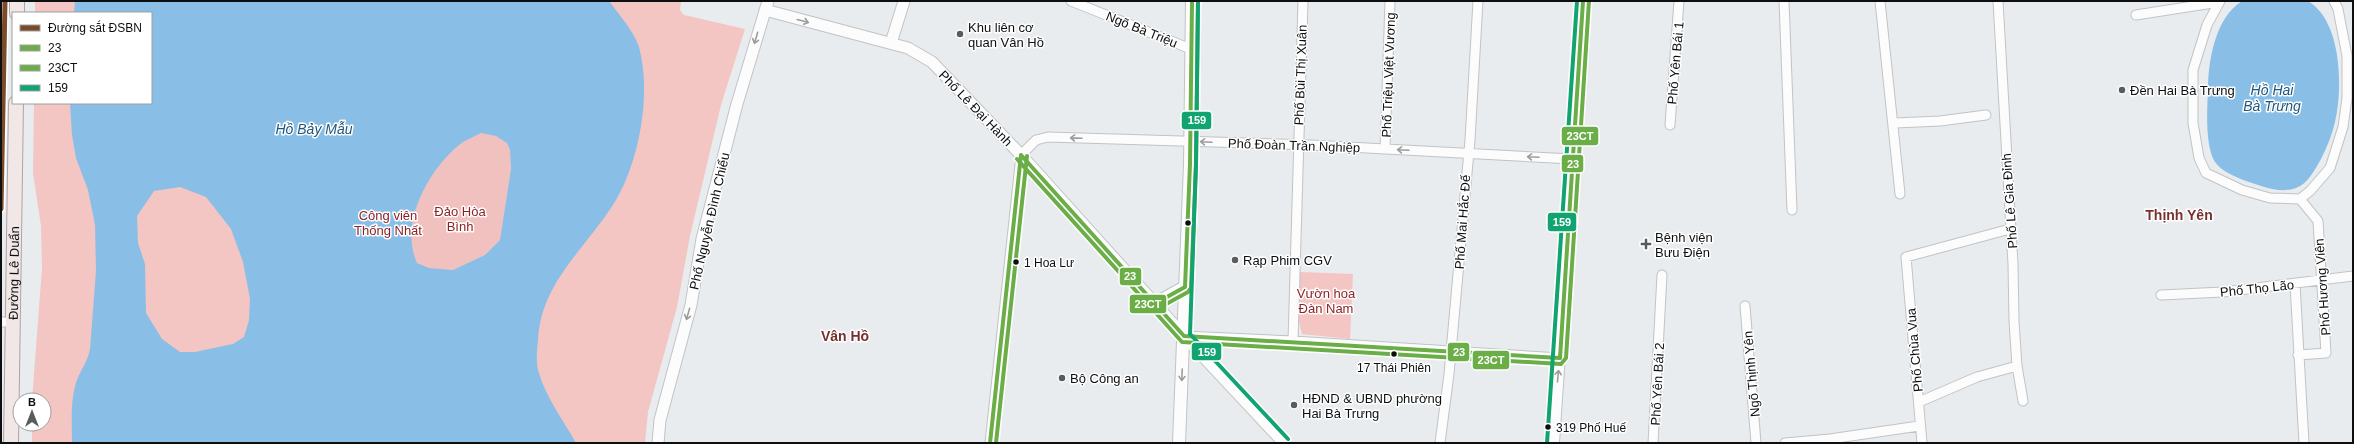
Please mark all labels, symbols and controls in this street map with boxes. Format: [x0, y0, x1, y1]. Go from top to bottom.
street label: Ngõ Bà Triệu [1104, 8, 1180, 51]
legend [12, 12, 152, 104]
street label: Phố Triệu Việt Vương [1379, 12, 1398, 138]
one-way arrow [796, 17, 809, 25]
text: Đường sắt ĐSBN [48, 20, 142, 35]
place label: Khu liên cơ quan Vân Hồ [968, 20, 1044, 50]
street label: Phố Yên Bái 1 [1664, 21, 1687, 105]
street label: Phố Bùi Thị Xuân [1291, 24, 1310, 126]
marker: Khu liên cơ quan Vân Hồ [955, 29, 965, 39]
one-way arrow [752, 31, 759, 44]
text: 23 [48, 41, 62, 55]
text: 23CT [48, 61, 78, 75]
street label: Phố Lê Đại Hành [936, 68, 1015, 149]
text: 159 [48, 81, 68, 95]
water label: Hồ Hai Bà Trưng [2243, 82, 2301, 114]
place label: Đền Hai Bà Trưng [2130, 83, 2235, 98]
marker: Đền Hai Bà Trưng [2117, 85, 2127, 95]
line badge: 159 [1181, 111, 1212, 130]
text: 159 [1188, 114, 1206, 126]
water label: Hồ Bảy Mẫu [275, 121, 353, 137]
line badge: 23CT [1561, 126, 1599, 146]
text: 23CT [1567, 130, 1594, 142]
one-way arrow [1070, 134, 1083, 141]
street label: Phố Đoàn Trần Nghiệp [1228, 136, 1360, 155]
one-way arrow [1200, 138, 1213, 146]
one-way arrow [1397, 146, 1410, 153]
street label: Phố Nguyễn Đình Chiểu [686, 151, 733, 291]
one-way arrow [1527, 153, 1540, 160]
street label: Phố Lê Gia Đỉnh [1999, 153, 2020, 249]
line badge: 23 [1561, 154, 1584, 173]
text: 23 [1567, 158, 1579, 170]
street label: Phố Mai Hắc Đế [1452, 174, 1473, 270]
park label: Đảo Hòa Bình [434, 204, 486, 234]
district label: Thịnh Yên [2145, 207, 2213, 223]
park label: Công viên Thống Nhất [354, 208, 422, 238]
line badge: 159 [1547, 212, 1577, 232]
text: 159 [1553, 216, 1571, 228]
unlabelled marker [1183, 218, 1193, 228]
street label: Đường Lê Duẩn [6, 226, 22, 320]
place label: Bệnh viện Bưu Điện [1655, 230, 1713, 260]
marker: Bệnh viện Bưu Điện [1640, 238, 1652, 250]
street label: Phố Hương Viên [2312, 238, 2333, 336]
place label: Rạp Phim CGV [1243, 253, 1332, 268]
marker: Rạp Phim CGV [1230, 255, 1240, 265]
place label: 1 Hoa Lư [1024, 256, 1074, 270]
marker: 1 Hoa Lư [1011, 257, 1021, 267]
line badge: 23 [1119, 267, 1142, 286]
text: 23 [1124, 270, 1136, 282]
street label: Phố Thọ Lão [2219, 277, 2295, 300]
park label: Vườn hoa Đàn Nam [1297, 286, 1356, 316]
line badge: 23CT [1129, 294, 1167, 314]
text: 23CT [1135, 298, 1162, 310]
one-way arrow [684, 307, 691, 320]
street label: Phố Chùa Vua [1903, 307, 1926, 392]
district label: Vân Hồ [821, 328, 869, 344]
street label: Ngõ Thịnh Yên [1740, 330, 1763, 418]
line badge: 159 [1191, 342, 1222, 361]
line badge: 23 [1447, 342, 1470, 362]
street label: Phố Yên Bái 2 [1648, 342, 1667, 426]
text: 159 [1198, 346, 1216, 358]
text: 23 [1453, 346, 1465, 358]
marker: 17 Thái Phiên [1389, 349, 1399, 359]
line badge: 23CT [1472, 350, 1510, 370]
text: 23CT [1478, 354, 1505, 366]
place label: 17 Thái Phiên [1357, 361, 1431, 375]
one-way arrow [1179, 368, 1186, 381]
one-way arrow [1555, 370, 1562, 383]
place label: Bộ Công an [1070, 371, 1139, 386]
marker: Bộ Công an [1057, 373, 1067, 383]
place label: HĐND & UBND phường Hai Bà Trưng [1302, 391, 1442, 421]
north arrow [12, 392, 52, 432]
text: B [28, 396, 36, 408]
marker: HĐND & UBND phường Hai Bà Trưng [1289, 400, 1299, 410]
place label: 319 Phố Huế [1556, 421, 1626, 435]
marker: 319 Phố Huế [1543, 422, 1553, 432]

